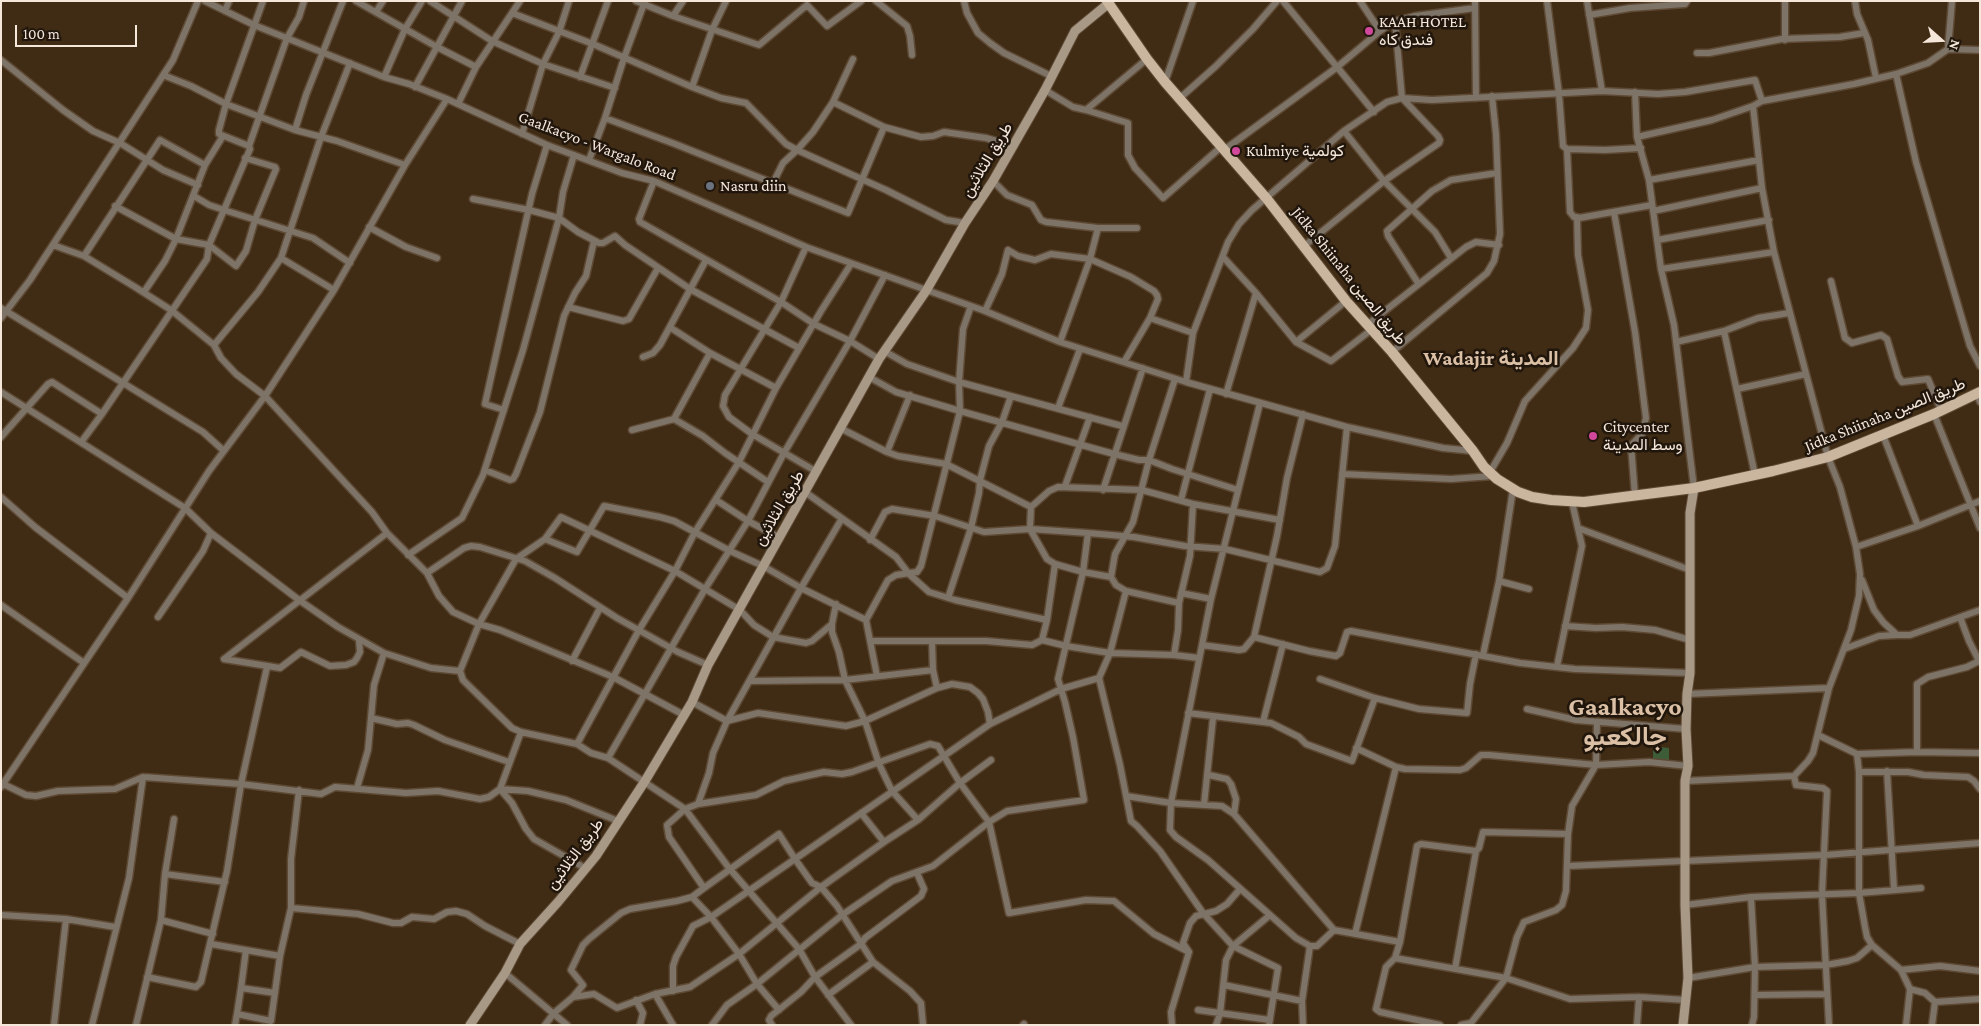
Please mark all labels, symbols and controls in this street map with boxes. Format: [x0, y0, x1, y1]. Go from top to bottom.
place label: KAAH HOTEL فندق كاه [1379, 12, 1466, 50]
scale bar [18, 15, 140, 47]
north arrow [1916, 15, 1966, 65]
marker: KAAH HOTEL فندق كاه [1363, 25, 1375, 37]
text: 100 m [23, 26, 60, 42]
text: N [1946, 38, 1964, 52]
street label: Gaalkacyo - Wargalo Road [516, 107, 678, 185]
street label: طريق الثلاثين [957, 119, 1017, 201]
place label: Kulmiye كولمية [1246, 141, 1344, 161]
marker: Kulmiye كولمية [1230, 145, 1242, 157]
place label: Nasru diin [720, 176, 787, 196]
marker: Nasru diin [704, 180, 716, 192]
street label: Jidka Shiinaha طريق الصين [1287, 203, 1411, 349]
district label: Wadajir المدينة [1423, 346, 1559, 372]
street label: Jidka Shiinaha طريق الصين [1802, 374, 1968, 456]
place label: Citycenter وسط المدينة [1603, 417, 1683, 455]
marker: Citycenter وسط المدينة [1587, 430, 1599, 442]
street label: طريق الثلاثين [750, 467, 808, 549]
district label: Gaalkacyo جالكعيو [1568, 691, 1682, 752]
street label: طريق الثلاثين [542, 815, 608, 893]

